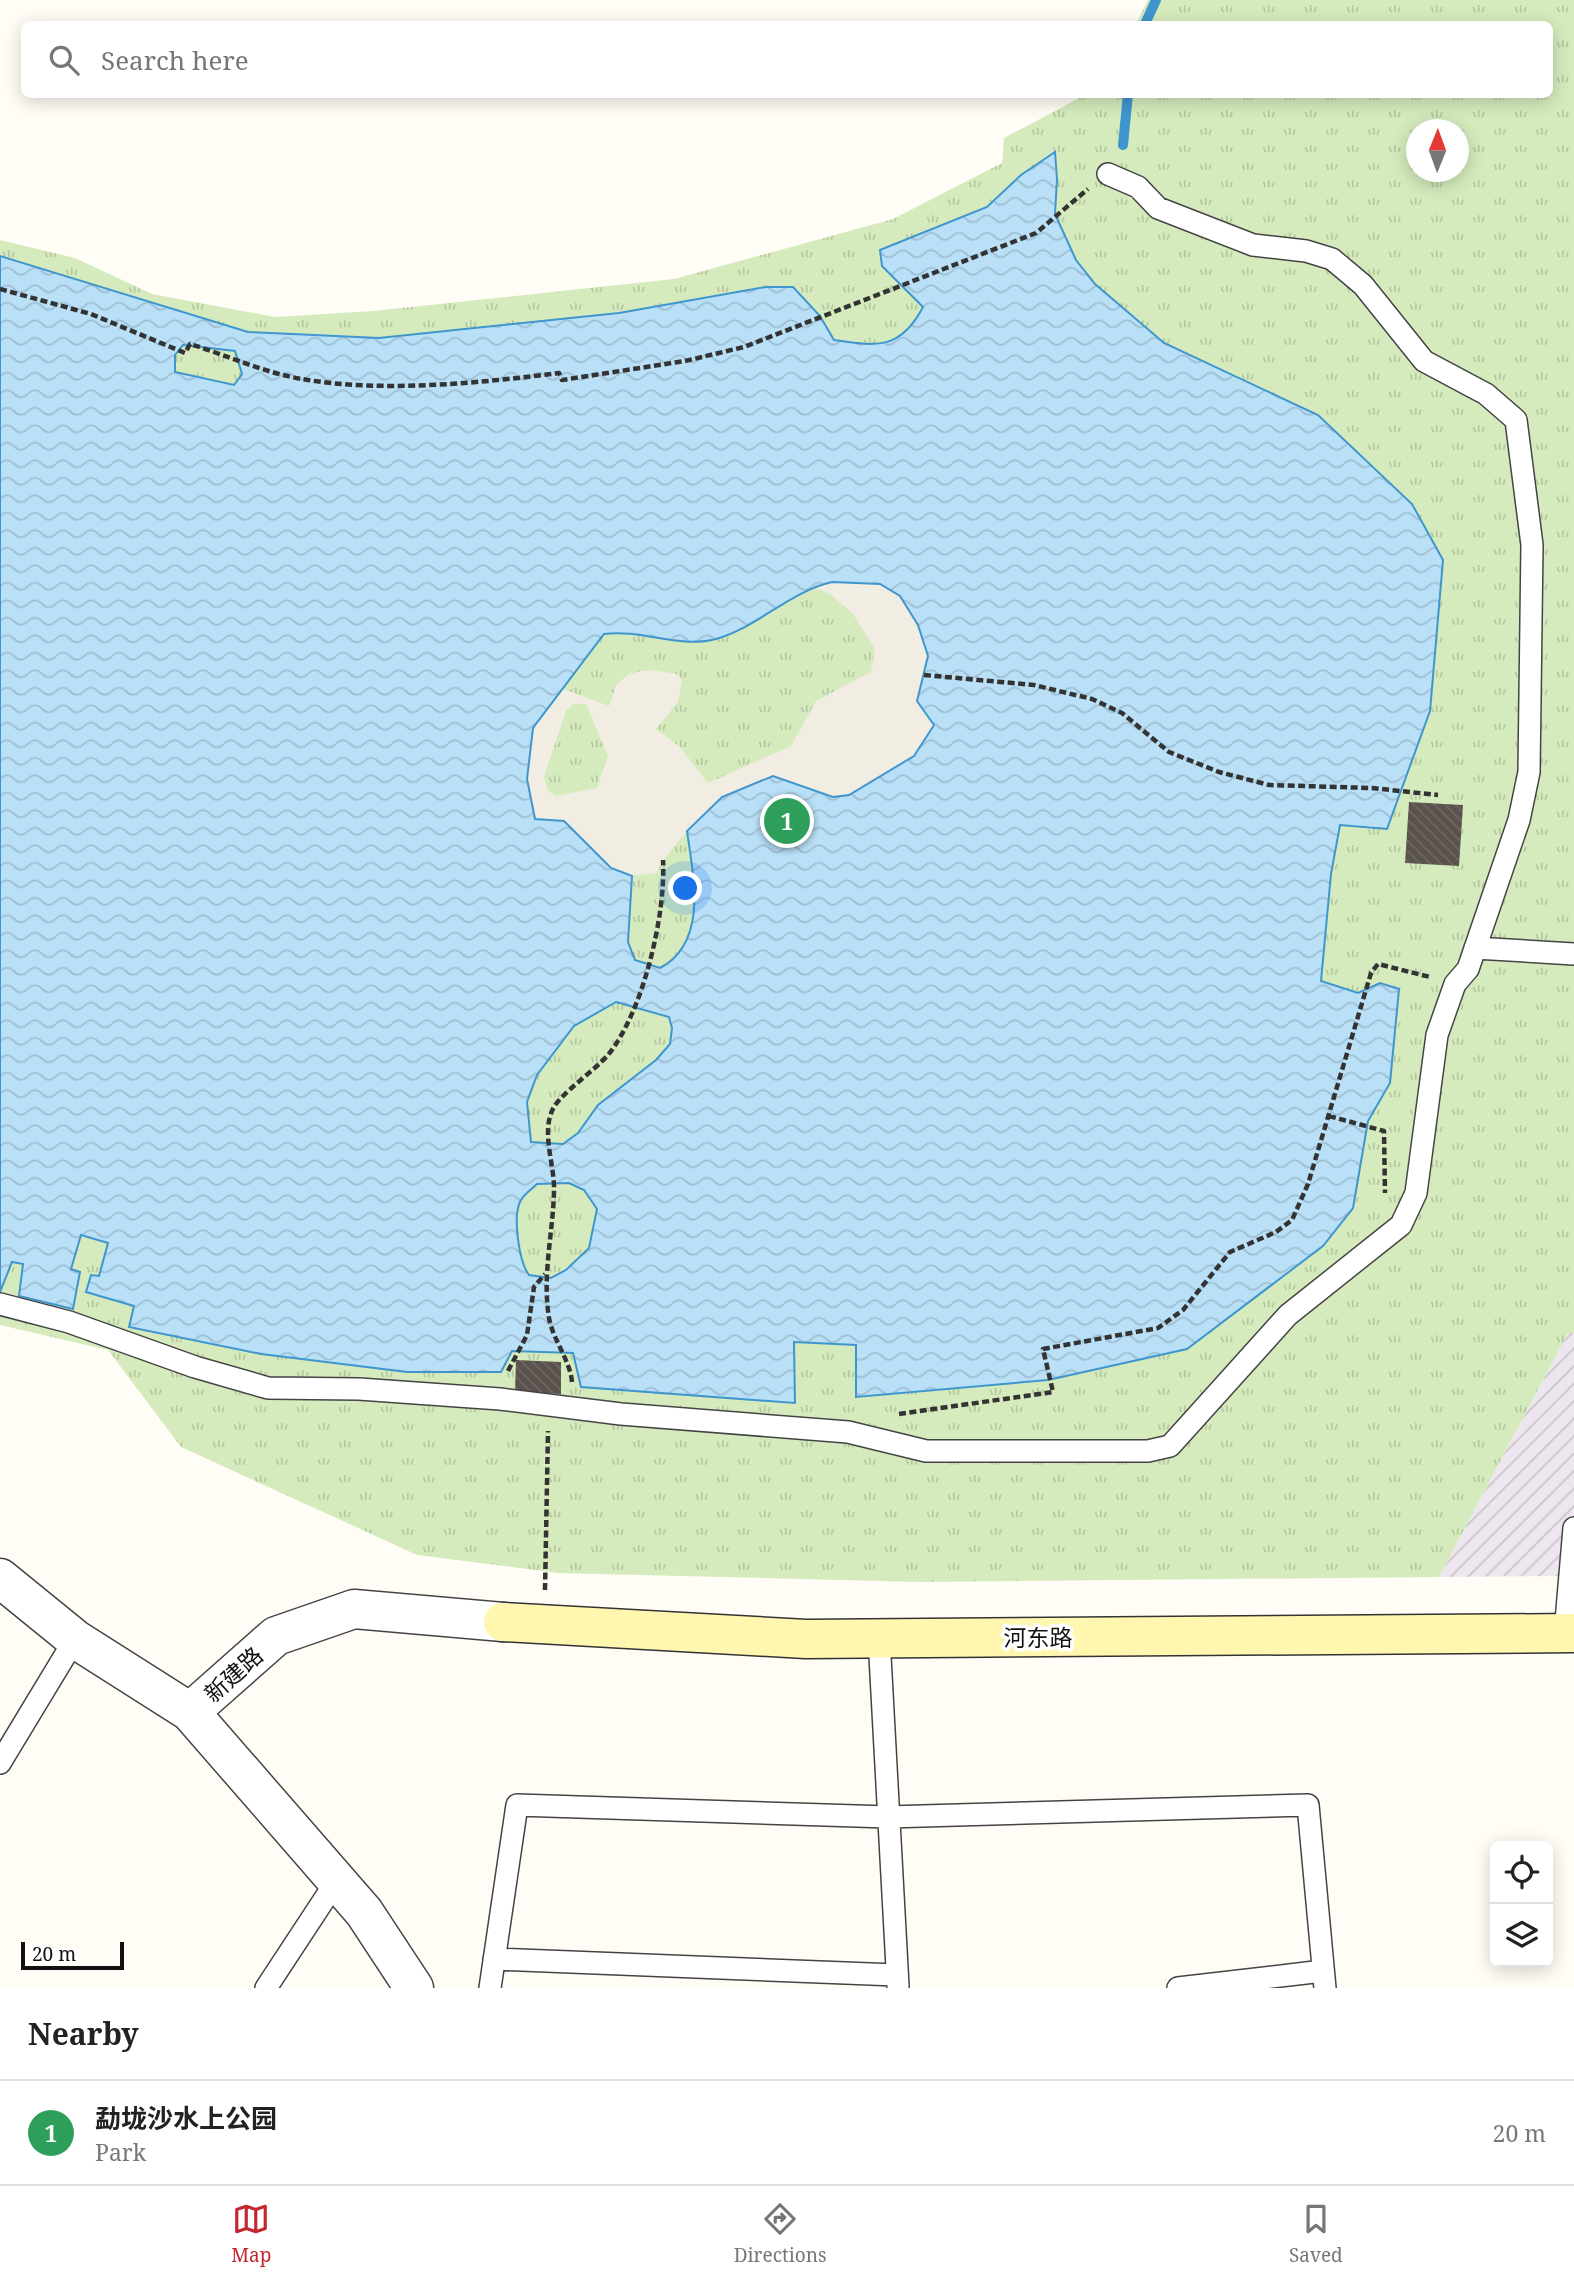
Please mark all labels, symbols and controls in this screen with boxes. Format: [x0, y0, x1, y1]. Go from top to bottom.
search box [21, 21, 1553, 98]
icon: search [45, 41, 83, 79]
text: Search here [101, 42, 249, 78]
north arrow [1406, 119, 1469, 182]
pin: 1 [764, 795, 810, 847]
your location [668, 871, 702, 905]
street label: 河东路 [1004, 1621, 1073, 1653]
street label: 新建路 [197, 1639, 269, 1709]
map controls [1490, 1841, 1553, 1967]
button: locate [1490, 1841, 1553, 1904]
button: layers [1490, 1904, 1553, 1967]
scale bar [21, 1939, 124, 1971]
text: 20 m [32, 1941, 76, 1967]
text: Nearby [28, 2013, 139, 2054]
text: 勐垅沙水上公园 [95, 2100, 277, 2136]
text: 1 [45, 2117, 58, 2149]
text: 20 m [1493, 2117, 1546, 2149]
text: Park [95, 2136, 146, 2168]
tab: Map [231, 2200, 271, 2268]
tab: Directions [734, 2200, 827, 2268]
tab: Saved [1289, 2200, 1343, 2268]

